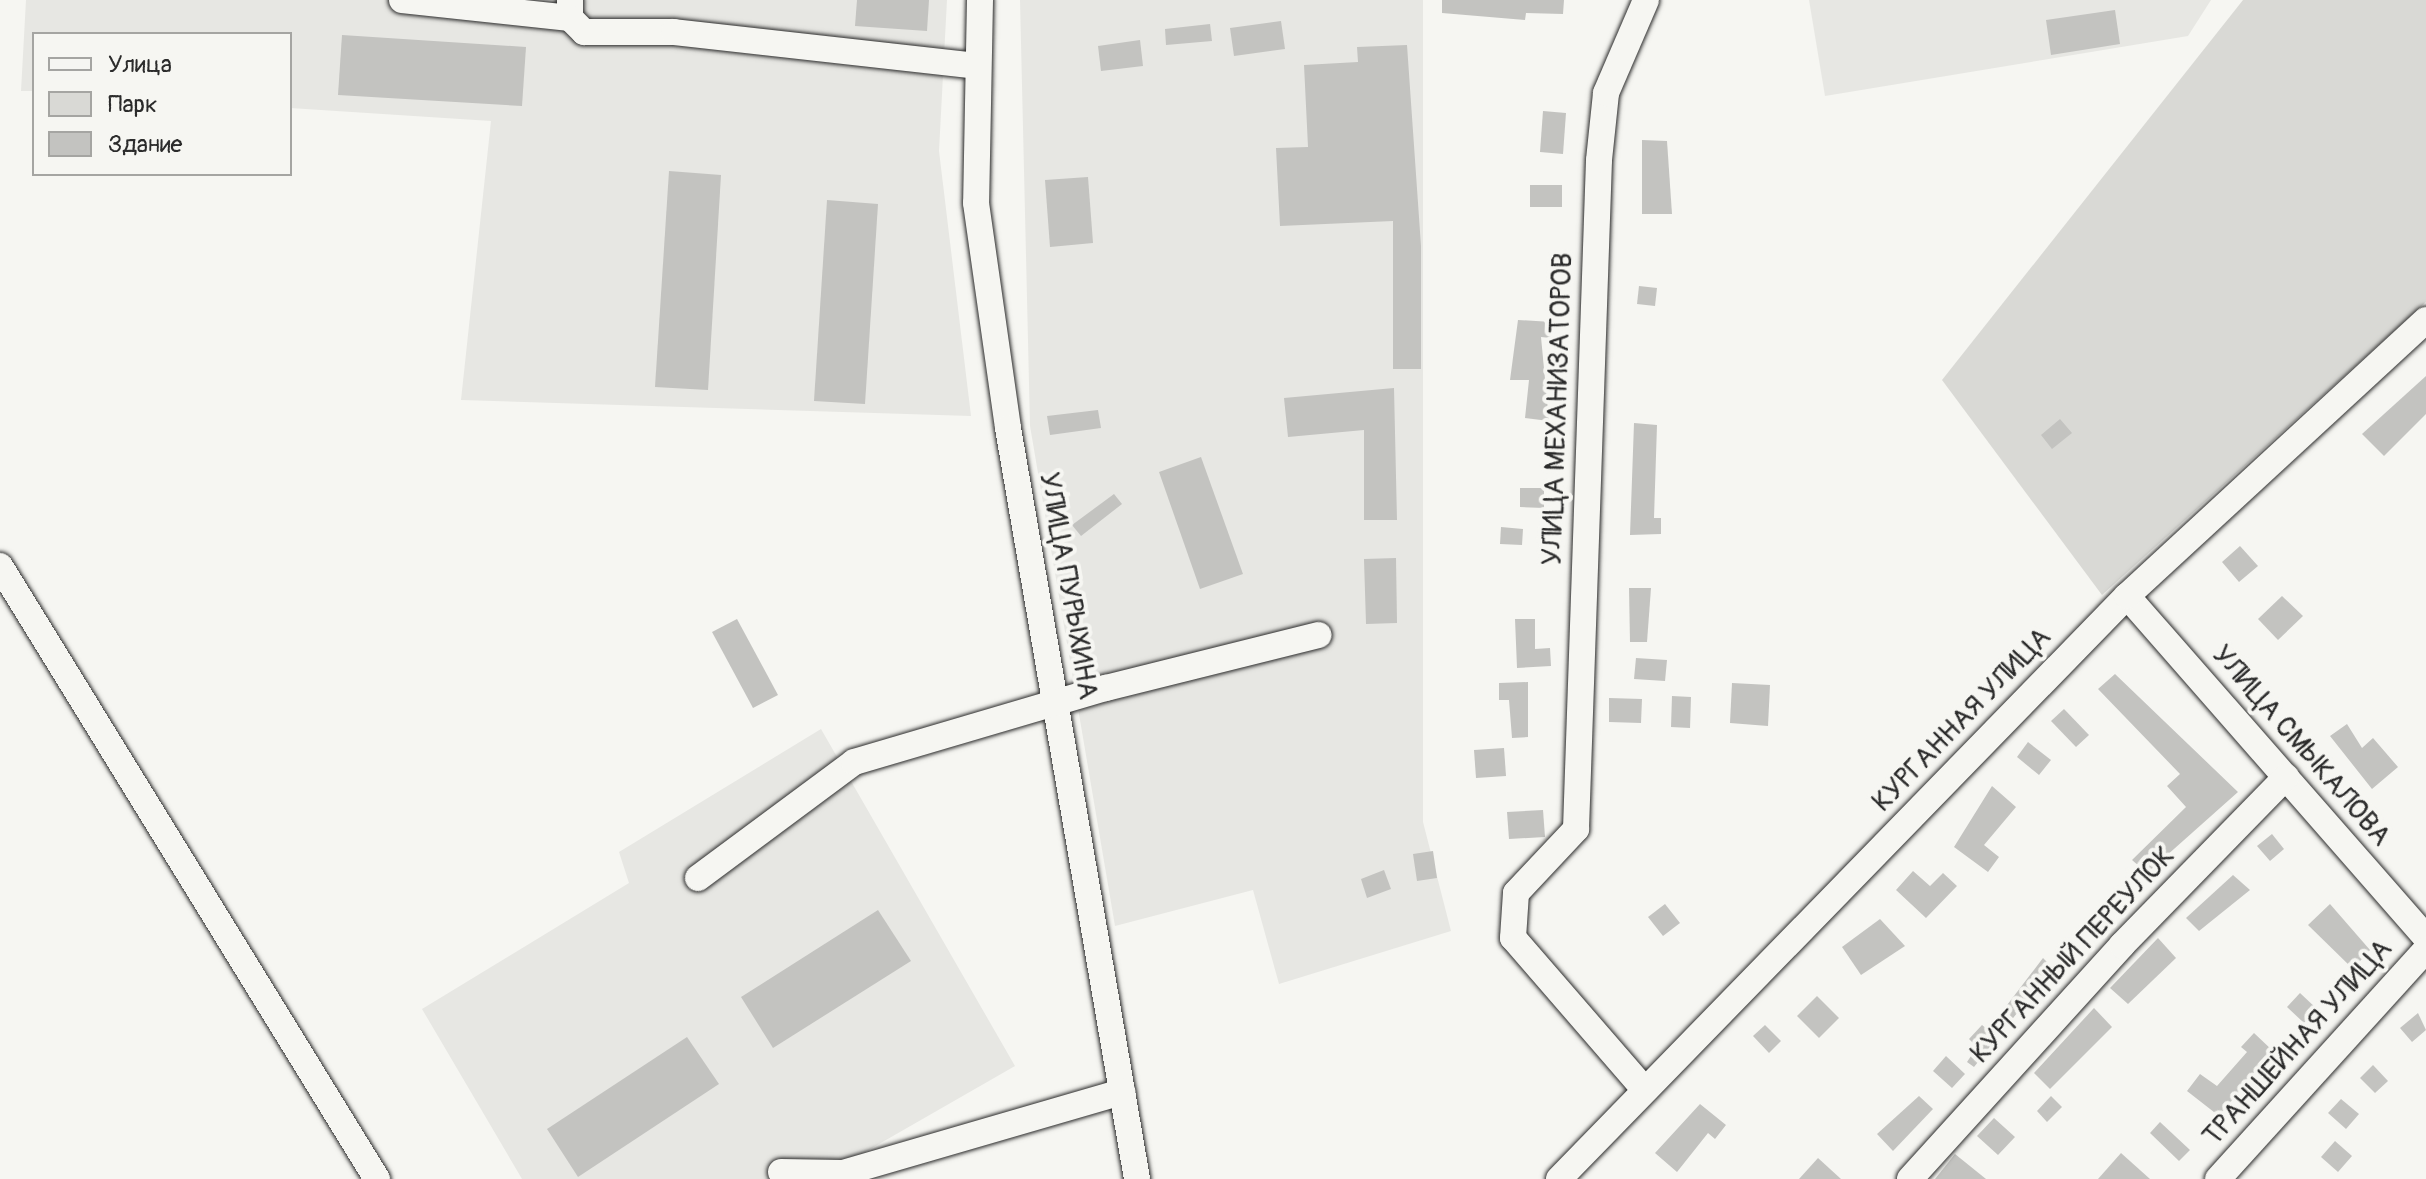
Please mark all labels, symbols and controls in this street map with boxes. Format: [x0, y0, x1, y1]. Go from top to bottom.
legend [32, 32, 292, 176]
text: Улица [108, 50, 172, 79]
text: Парк [108, 90, 157, 119]
text: Здание [108, 130, 182, 159]
street label: УЛИЦА МЕХАНИЗАТОРОВ [1536, 252, 1580, 566]
street label: УЛИЦА ПУРЫХИНА [1031, 470, 1105, 702]
street label: КУРГАННАЯ УЛИЦА [1866, 621, 2058, 819]
street label: УЛИЦА СМЫКАЛОВА [2205, 639, 2397, 853]
street label: КУРГАННЫЙ ПЕРЕУЛОК [1964, 840, 2182, 1070]
street label: ТРАНШЕЙНАЯ УЛИЦА [2196, 933, 2400, 1153]

